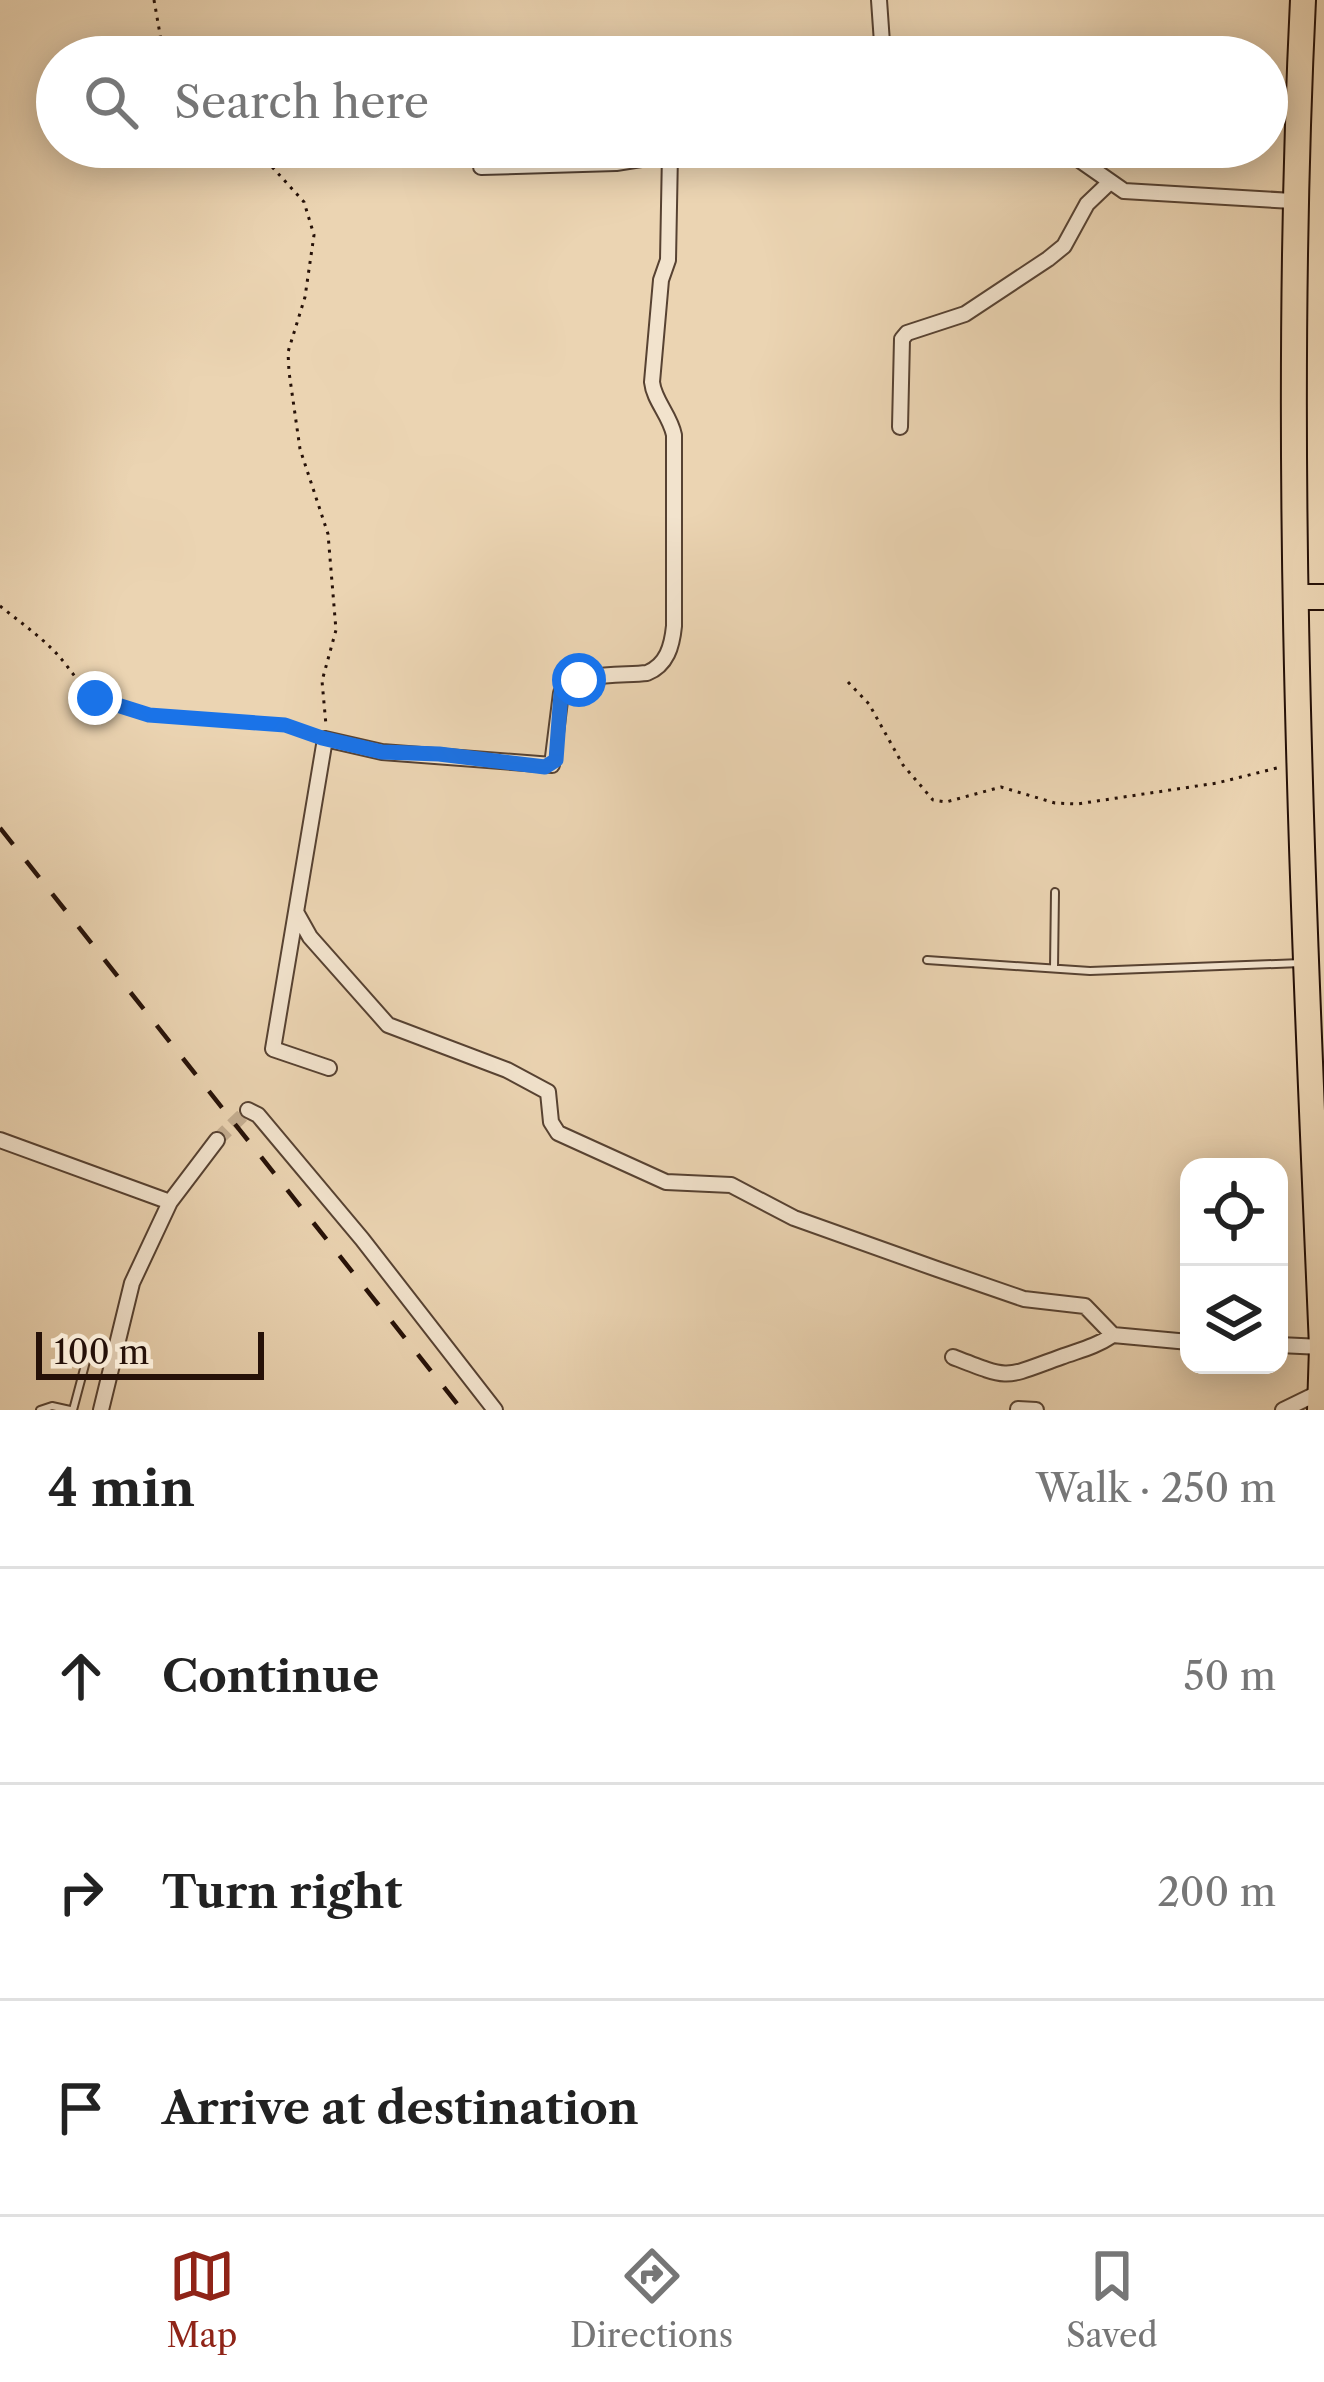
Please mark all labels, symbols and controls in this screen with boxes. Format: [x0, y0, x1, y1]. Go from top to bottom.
search box [36, 36, 1288, 168]
icon: search [78, 69, 144, 135]
text: Search here [174, 74, 429, 130]
route start [552, 653, 606, 707]
route end [68, 671, 122, 725]
map controls [1180, 1158, 1288, 1374]
button: locate [1180, 1158, 1288, 1266]
button: layers [1180, 1266, 1288, 1374]
scale bar [36, 1326, 264, 1379]
text: 100 m [54, 1332, 149, 1373]
text: 4 min [48, 1457, 195, 1519]
text: Walk · 250 m [1036, 1464, 1276, 1512]
icon: ahead [48, 1643, 114, 1709]
text: Continue [162, 1648, 379, 1704]
text: 50 m [1183, 1652, 1276, 1700]
icon: right [48, 1859, 114, 1925]
text: Turn right [162, 1864, 402, 1920]
text: 200 m [1157, 1868, 1276, 1916]
icon: arrive [48, 2075, 114, 2141]
text: Arrive at destination [162, 2080, 639, 2136]
tab: Map [166, 2243, 237, 2356]
tab: Directions [570, 2243, 733, 2356]
tab: Saved [1066, 2243, 1158, 2356]

